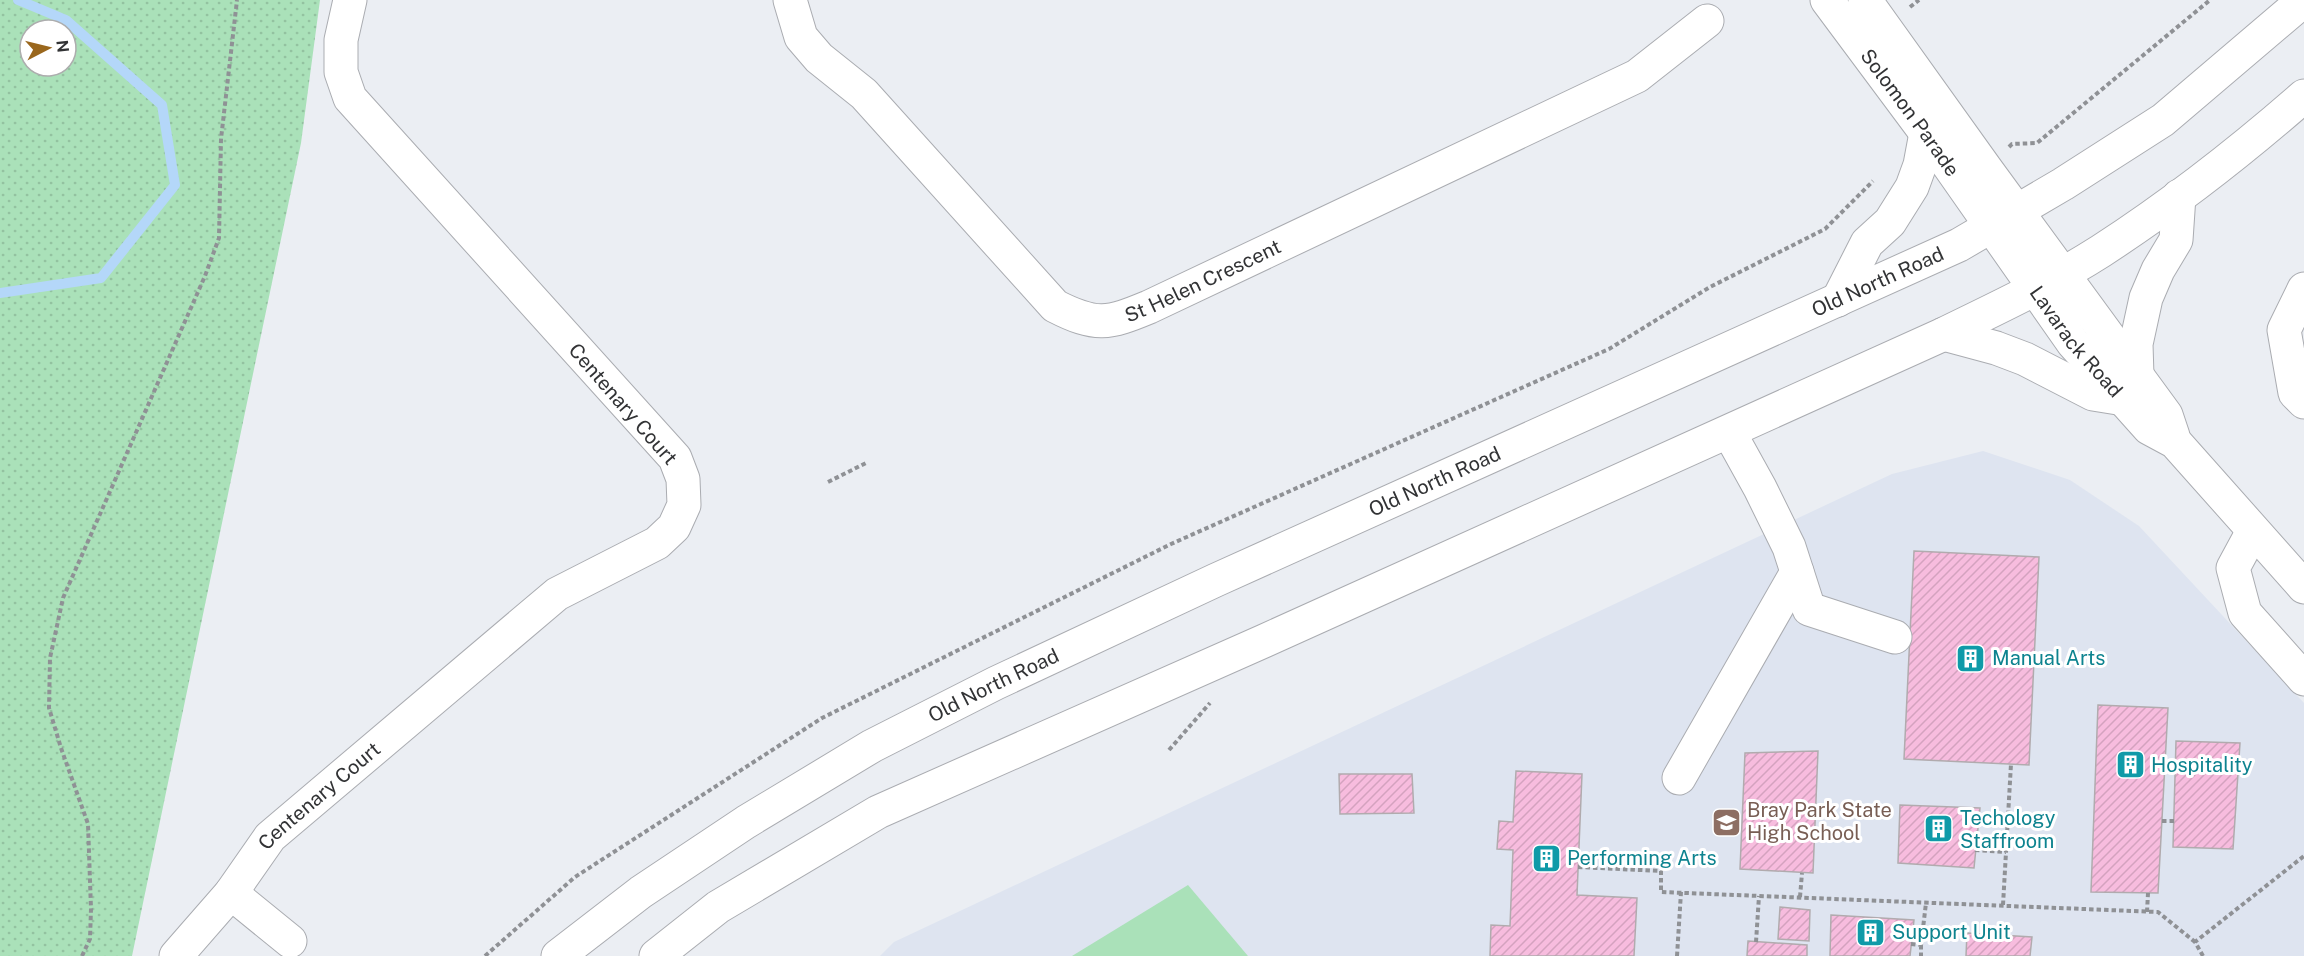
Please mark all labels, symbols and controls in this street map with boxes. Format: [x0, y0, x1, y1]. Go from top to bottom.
north arrow [18, 18, 78, 78]
text: N [52, 39, 73, 54]
street label: Solomon Parade [1856, 44, 1965, 181]
street label: St Helen Crescent [1121, 234, 1285, 327]
street label: Old North Road [1808, 241, 1947, 322]
street label: Lavarack Road [2025, 281, 2128, 402]
street label: Centenary Court [564, 338, 682, 470]
street label: Old North Road [1365, 441, 1504, 522]
building icon: Manual Arts [1955, 642, 1987, 674]
street label: Old North Road [924, 643, 1063, 727]
place label: Manual Arts [1992, 646, 2105, 670]
street label: Centenary Court [253, 737, 385, 854]
building icon: Hospitality [2114, 749, 2146, 781]
place label: Hospitality [2151, 753, 2253, 777]
place label: Bray Park State High School [1747, 798, 1892, 845]
school or university icon: Bray Park State High School [1710, 806, 1742, 838]
place label: Techology Staffroom [1960, 806, 2056, 853]
building icon: Techology Staffroom [1923, 813, 1955, 845]
building icon: Performing Arts [1530, 842, 1562, 874]
place label: Performing Arts [1567, 846, 1717, 870]
building icon: Support Unit [1855, 916, 1887, 948]
place label: Support Unit [1892, 920, 2011, 944]

